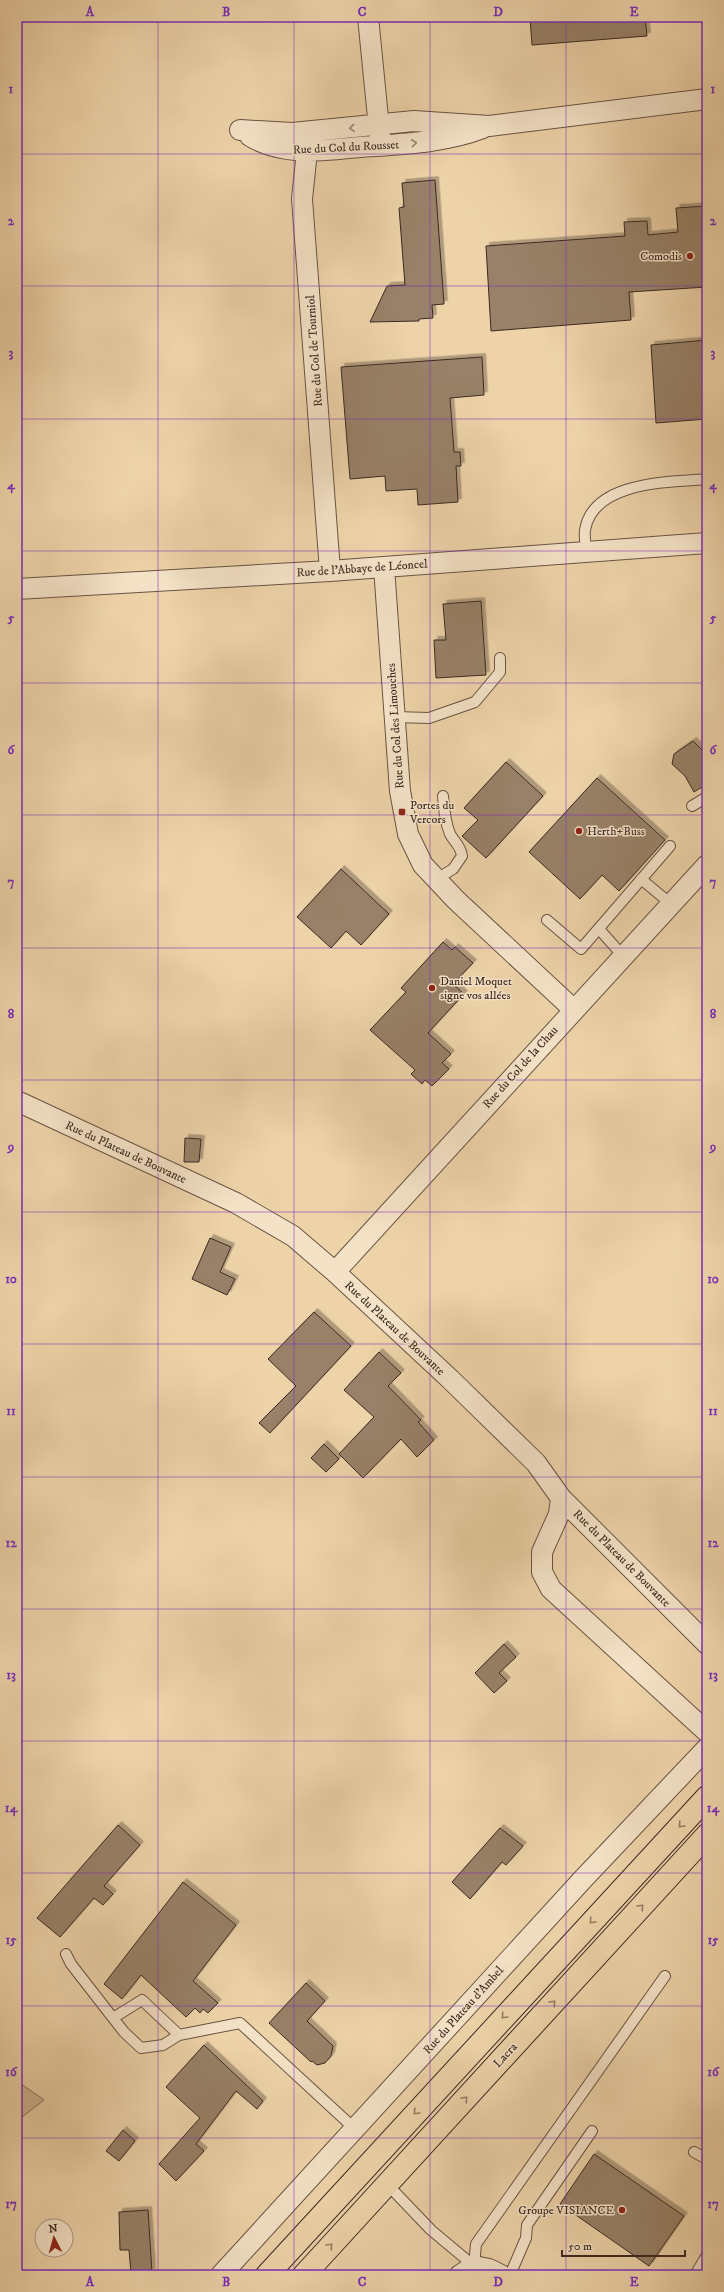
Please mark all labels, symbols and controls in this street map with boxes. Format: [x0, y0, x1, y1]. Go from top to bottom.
text: A [85, 4, 95, 20]
text: B [222, 4, 230, 20]
text: C [358, 4, 367, 20]
text: D [493, 4, 503, 20]
text: E [629, 4, 639, 20]
text: 1 [9, 81, 14, 97]
text: 1 [711, 81, 716, 97]
one-way arrow [349, 123, 355, 132]
street label: Rue du Col du Rousset [293, 137, 400, 158]
one-way arrow [411, 139, 417, 148]
text: 2 [8, 213, 15, 229]
text: 2 [710, 213, 717, 229]
place label: Comodis [640, 249, 682, 264]
marker: Comodis [685, 251, 695, 261]
street label: Rue du Col de Tourniol [303, 294, 326, 407]
text: 3 [9, 345, 14, 361]
text: 3 [711, 345, 716, 361]
text: 4 [6, 477, 15, 494]
text: 4 [708, 477, 717, 494]
street label: Rue de l'Abbaye de Léoncel [296, 556, 428, 581]
text: 5 [7, 610, 15, 626]
text: 5 [709, 610, 717, 626]
street label: Rue du Col des Limouches [384, 663, 407, 789]
text: 6 [8, 742, 16, 758]
text: 6 [710, 742, 718, 758]
place label: Portes du Vercors [409, 798, 454, 827]
marker: Portes du Vercors [397, 807, 407, 817]
place label: Herth+Buss [587, 824, 645, 839]
marker: Herth+Buss [574, 826, 584, 836]
text: 7 [8, 874, 15, 890]
text: 7 [710, 874, 717, 890]
place label: Daniel Moquet signe vos allées [440, 974, 512, 1003]
marker: Daniel Moquet signe vos allées [427, 983, 437, 993]
text: 8 [8, 1006, 15, 1022]
text: 8 [710, 1006, 717, 1022]
street label: Rue du Col de la Chau [479, 1023, 561, 1112]
street label: Rue du Plateau de Bouvante [63, 1118, 189, 1187]
text: 9 [7, 1139, 14, 1155]
text: 9 [709, 1139, 716, 1155]
text: 10 [5, 1271, 17, 1287]
text: 10 [707, 1271, 719, 1287]
street label: Rue du Plateau de Bouvante [341, 1278, 448, 1379]
text: 11 [6, 1403, 16, 1419]
text: 11 [708, 1403, 718, 1419]
street label: Rue du Plateau de Bouvante [570, 1506, 674, 1610]
text: 12 [5, 1535, 17, 1551]
text: 12 [707, 1535, 719, 1551]
text: 13 [6, 1667, 16, 1683]
text: 13 [708, 1667, 718, 1683]
text: 14 [5, 1800, 18, 1817]
text: 14 [707, 1800, 720, 1817]
one-way arrow [678, 1820, 685, 1828]
one-way arrow [636, 1904, 644, 1912]
one-way arrow [590, 1916, 597, 1923]
text: 15 [5, 1932, 17, 1948]
text: 15 [707, 1932, 719, 1948]
street label: Rue du Plateau d'Ambel [420, 1963, 507, 2057]
one-way arrow [548, 2000, 556, 2008]
one-way arrow [502, 2012, 509, 2019]
street label: Lacra [490, 2039, 521, 2071]
text: 16 [5, 2064, 18, 2080]
text: 16 [707, 2064, 720, 2080]
one-way arrow [461, 2096, 468, 2104]
one-way arrow [414, 2107, 421, 2115]
text: 17 [5, 2196, 17, 2212]
text: 17 [707, 2196, 719, 2212]
place label: Groupe VISIANCE [518, 2203, 615, 2218]
marker: Groupe VISIANCE [617, 2205, 627, 2215]
north arrow [34, 2218, 74, 2258]
text: N [48, 2222, 58, 2236]
scale bar [562, 2232, 685, 2258]
text: 50 m [568, 2239, 592, 2254]
one-way arrow [325, 2243, 333, 2251]
text: A [85, 2274, 95, 2290]
text: B [222, 2274, 230, 2290]
text: C [358, 2274, 367, 2290]
text: D [493, 2274, 503, 2290]
text: E [629, 2274, 639, 2290]

